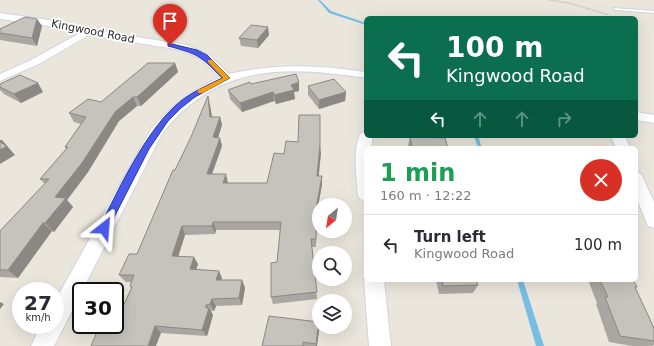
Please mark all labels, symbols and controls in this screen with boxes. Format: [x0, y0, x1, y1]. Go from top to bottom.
pin [153, 4, 187, 45]
icon: arrive [159, 10, 181, 32]
street label: Kingwood Road [50, 17, 136, 46]
text: 100 m [446, 31, 543, 64]
icon: left [380, 32, 432, 84]
text: Kingwood Road [446, 65, 585, 86]
icon: left [427, 108, 449, 130]
icon: ahead [469, 108, 491, 130]
icon: ahead [511, 108, 533, 130]
icon: right [553, 108, 575, 130]
text: 1 min [380, 159, 455, 187]
button: close [580, 159, 622, 201]
text: 160 m · 12:22 [380, 188, 471, 203]
north arrow [312, 198, 352, 238]
map controls [312, 198, 352, 334]
position arrow [83, 207, 125, 249]
text: Turn left [414, 228, 486, 246]
icon: left [380, 234, 402, 256]
text: 100 m [574, 236, 622, 254]
button: search [312, 246, 352, 286]
text: Kingwood Road [414, 246, 514, 261]
speed limit sign: 30 [72, 282, 124, 334]
text: 27 [24, 291, 52, 315]
button: layers [312, 294, 352, 334]
text: km/h [25, 312, 51, 323]

